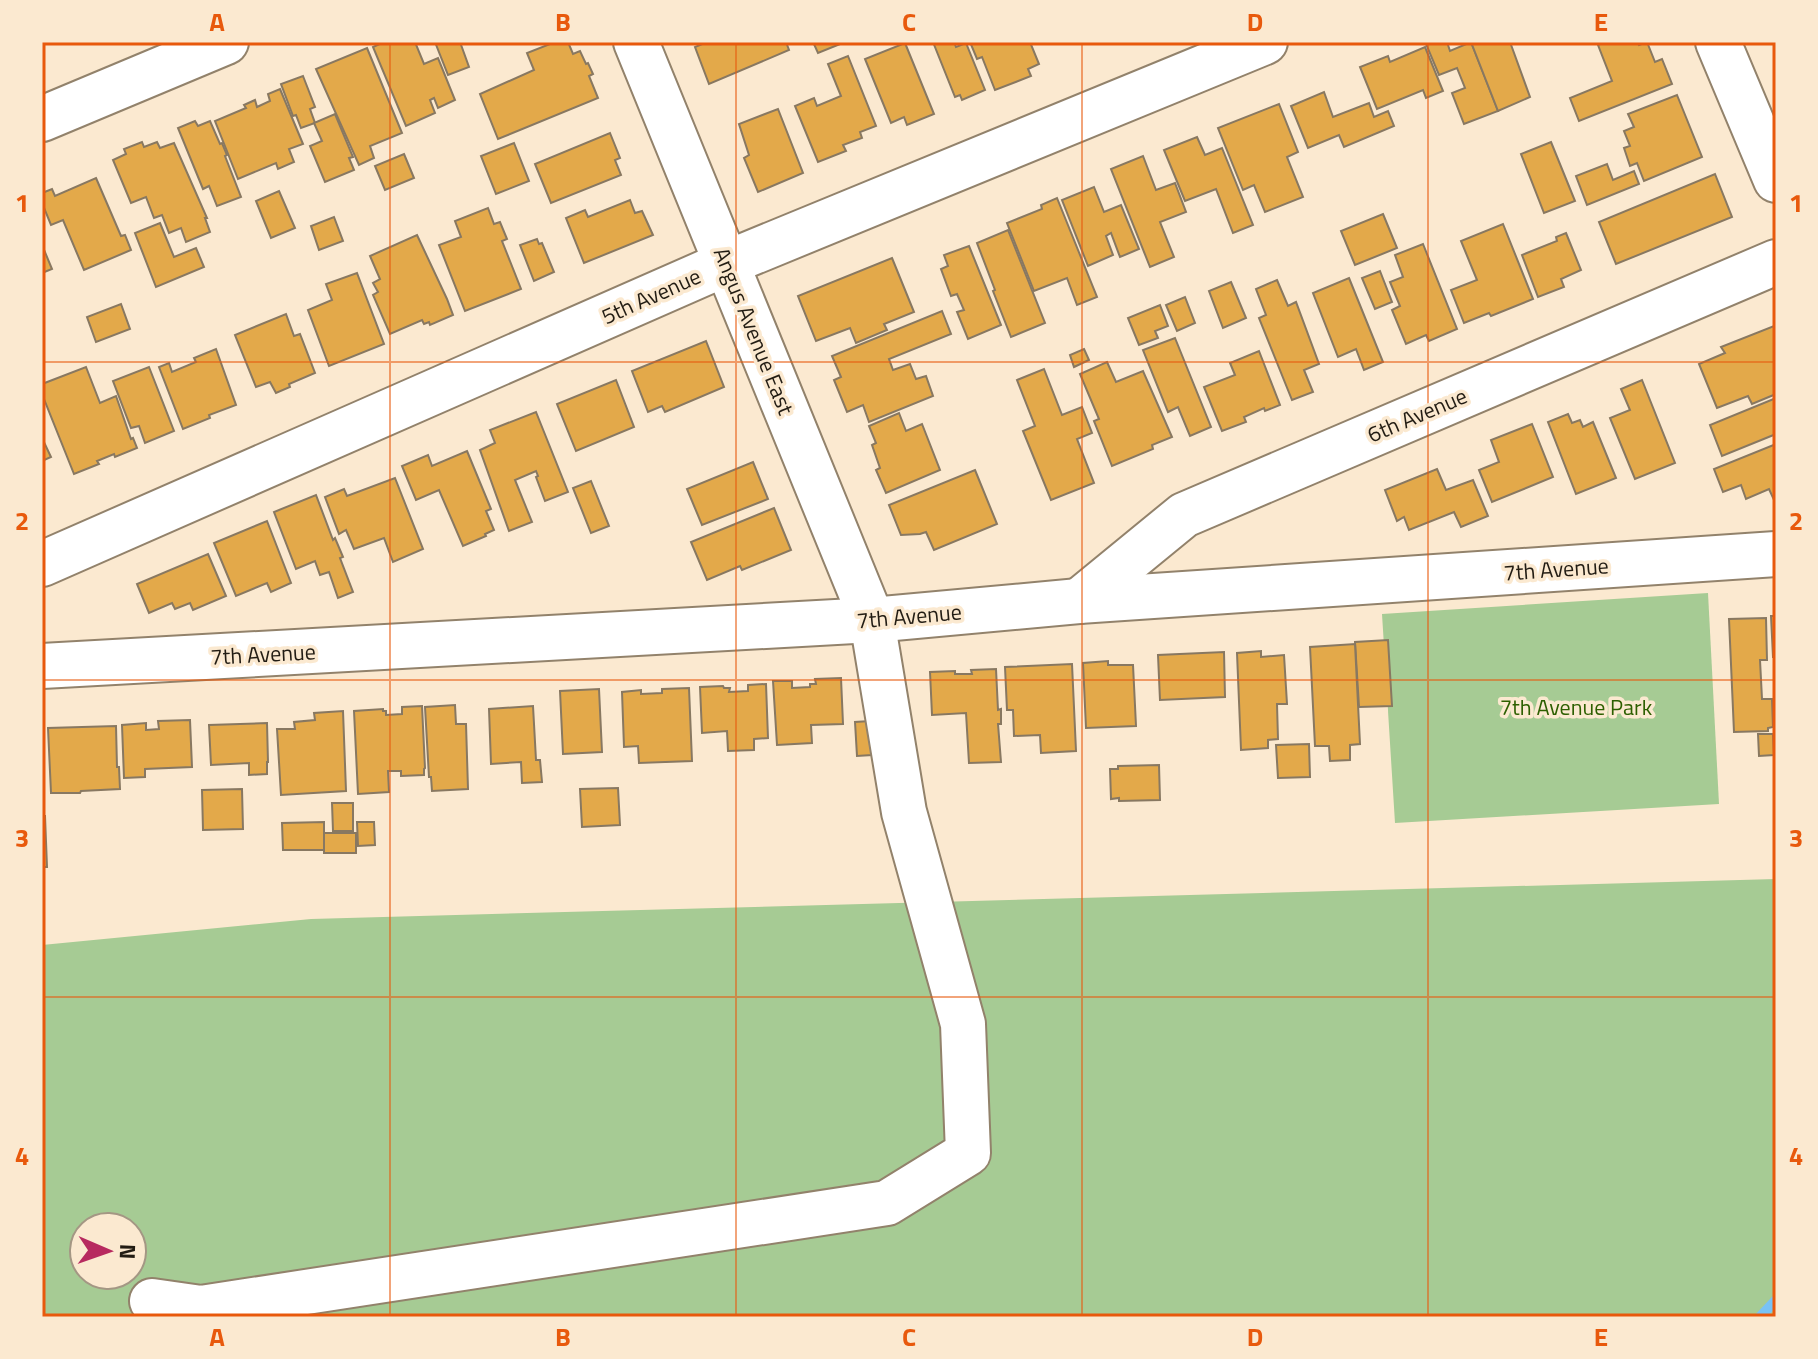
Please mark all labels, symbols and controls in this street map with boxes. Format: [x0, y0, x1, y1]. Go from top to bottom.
text: A [209, 2, 225, 41]
text: B [555, 2, 571, 41]
text: C [902, 2, 916, 41]
text: D [1247, 2, 1263, 41]
text: E [1594, 2, 1608, 41]
text: 1 [15, 183, 29, 222]
text: 1 [1789, 183, 1803, 222]
street label: Angus Avenue East [705, 242, 803, 420]
street label: 5th Avenue [596, 259, 706, 333]
street label: 6th Avenue [1362, 379, 1472, 451]
text: 2 [15, 501, 29, 540]
text: 2 [1789, 501, 1803, 540]
street label: 7th Avenue [1502, 548, 1610, 590]
street label: 7th Avenue [855, 594, 963, 638]
street label: 7th Avenue [209, 634, 317, 674]
park label: 7th Avenue Park [1500, 690, 1653, 724]
text: 3 [15, 818, 29, 857]
text: 3 [1789, 818, 1803, 857]
text: 4 [15, 1136, 29, 1175]
text: 4 [1789, 1136, 1803, 1175]
north arrow [68, 1211, 148, 1291]
text: N [111, 1243, 145, 1260]
text: A [209, 1317, 225, 1356]
text: B [555, 1317, 571, 1356]
text: C [902, 1317, 916, 1356]
text: D [1247, 1317, 1263, 1356]
text: E [1594, 1317, 1608, 1356]

